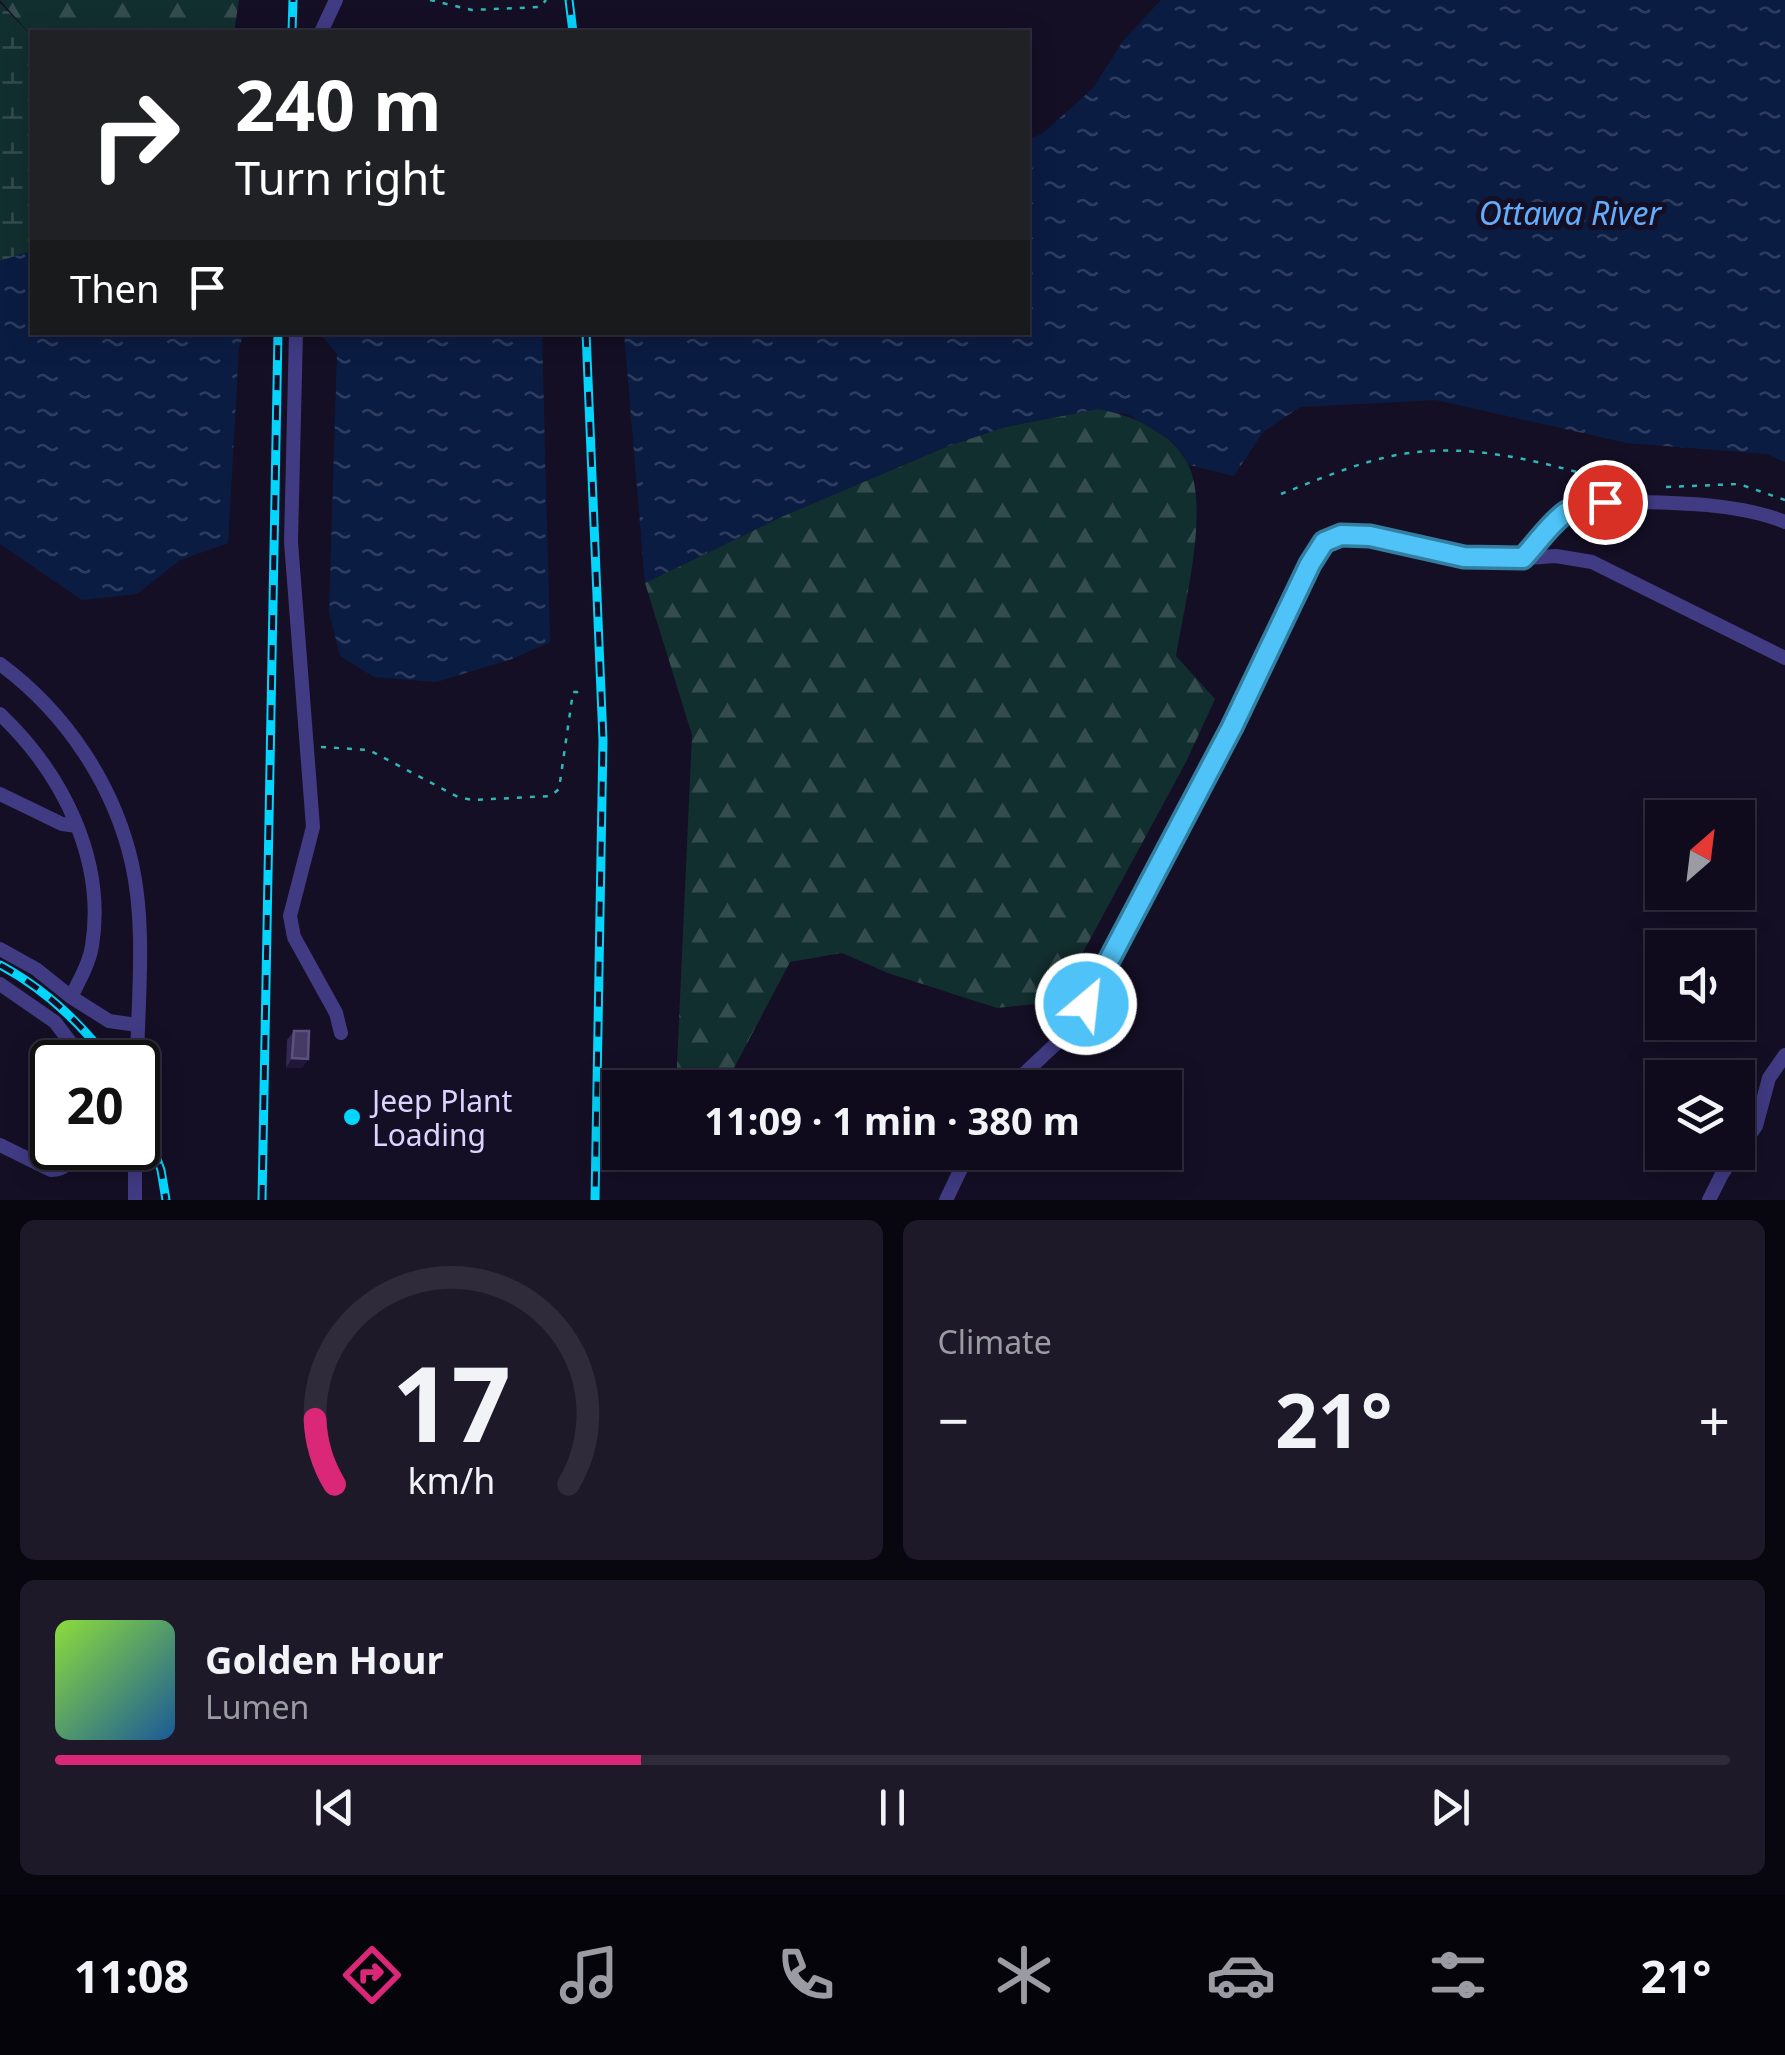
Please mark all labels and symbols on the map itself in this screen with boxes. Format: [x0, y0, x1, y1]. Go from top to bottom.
water label: Ottawa River [1479, 191, 1662, 234]
pin [1563, 460, 1648, 545]
north arrow [1645, 800, 1755, 910]
position arrow [1034, 952, 1138, 1056]
speed limit sign: 20 [30, 1040, 160, 1170]
place label: Jeep Plant Loading [369, 1080, 513, 1155]
marker: Jeep Plant Loading [341, 1106, 363, 1128]

